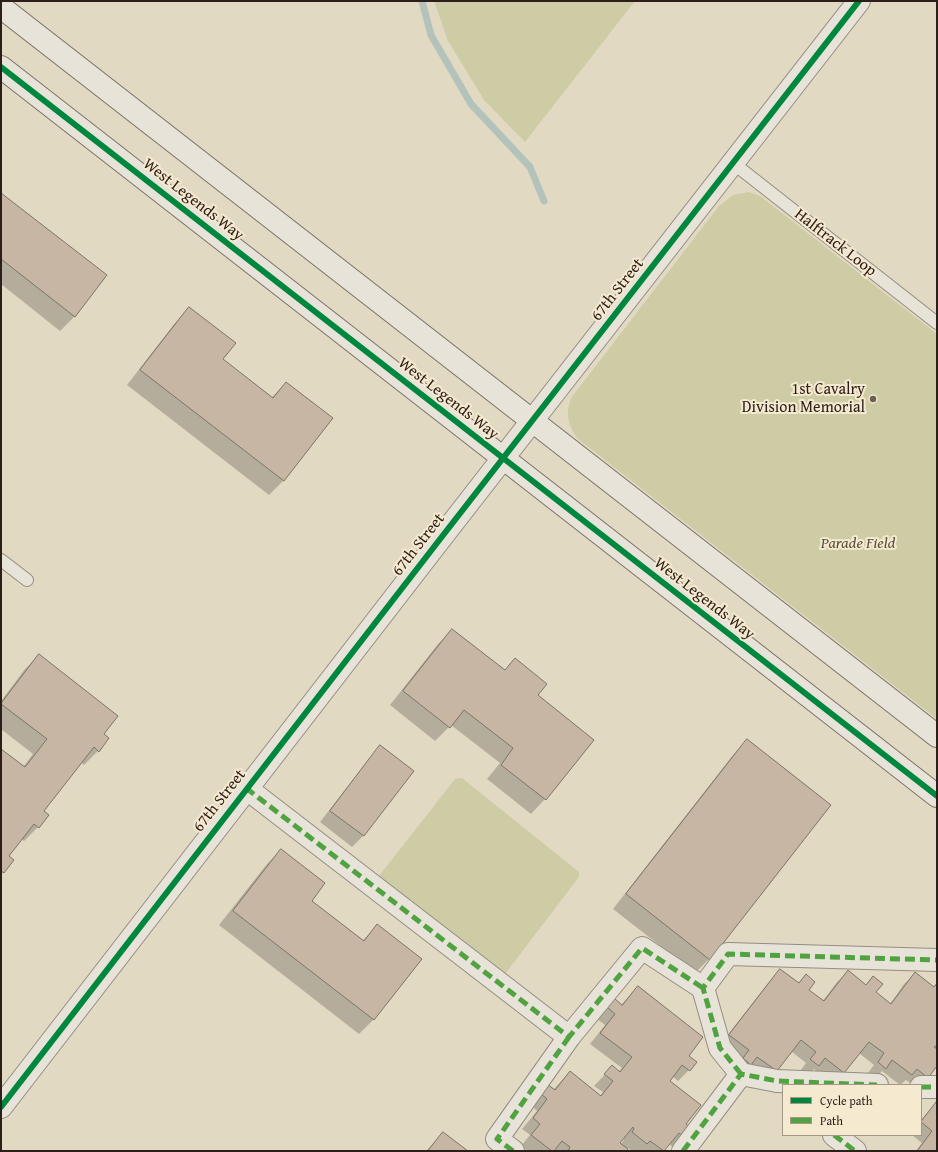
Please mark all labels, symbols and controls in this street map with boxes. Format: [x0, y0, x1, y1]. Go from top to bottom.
street label: West Legends Way [139, 155, 247, 245]
street label: Halftrack Loop [790, 205, 880, 281]
street label: 67th Street [588, 255, 648, 325]
street label: West Legends Way [394, 354, 502, 444]
place label: 1st Cavalry Division Memorial [742, 380, 865, 418]
marker: 1st Cavalry Division Memorial [868, 394, 878, 404]
street label: 67th Street [389, 510, 449, 580]
park label: Parade Field [821, 534, 895, 554]
street label: West Legends Way [650, 554, 758, 644]
street label: 67th Street [190, 766, 250, 836]
legend [782, 1084, 922, 1136]
text: Cycle path [820, 1092, 872, 1109]
text: Path [820, 1112, 843, 1129]

